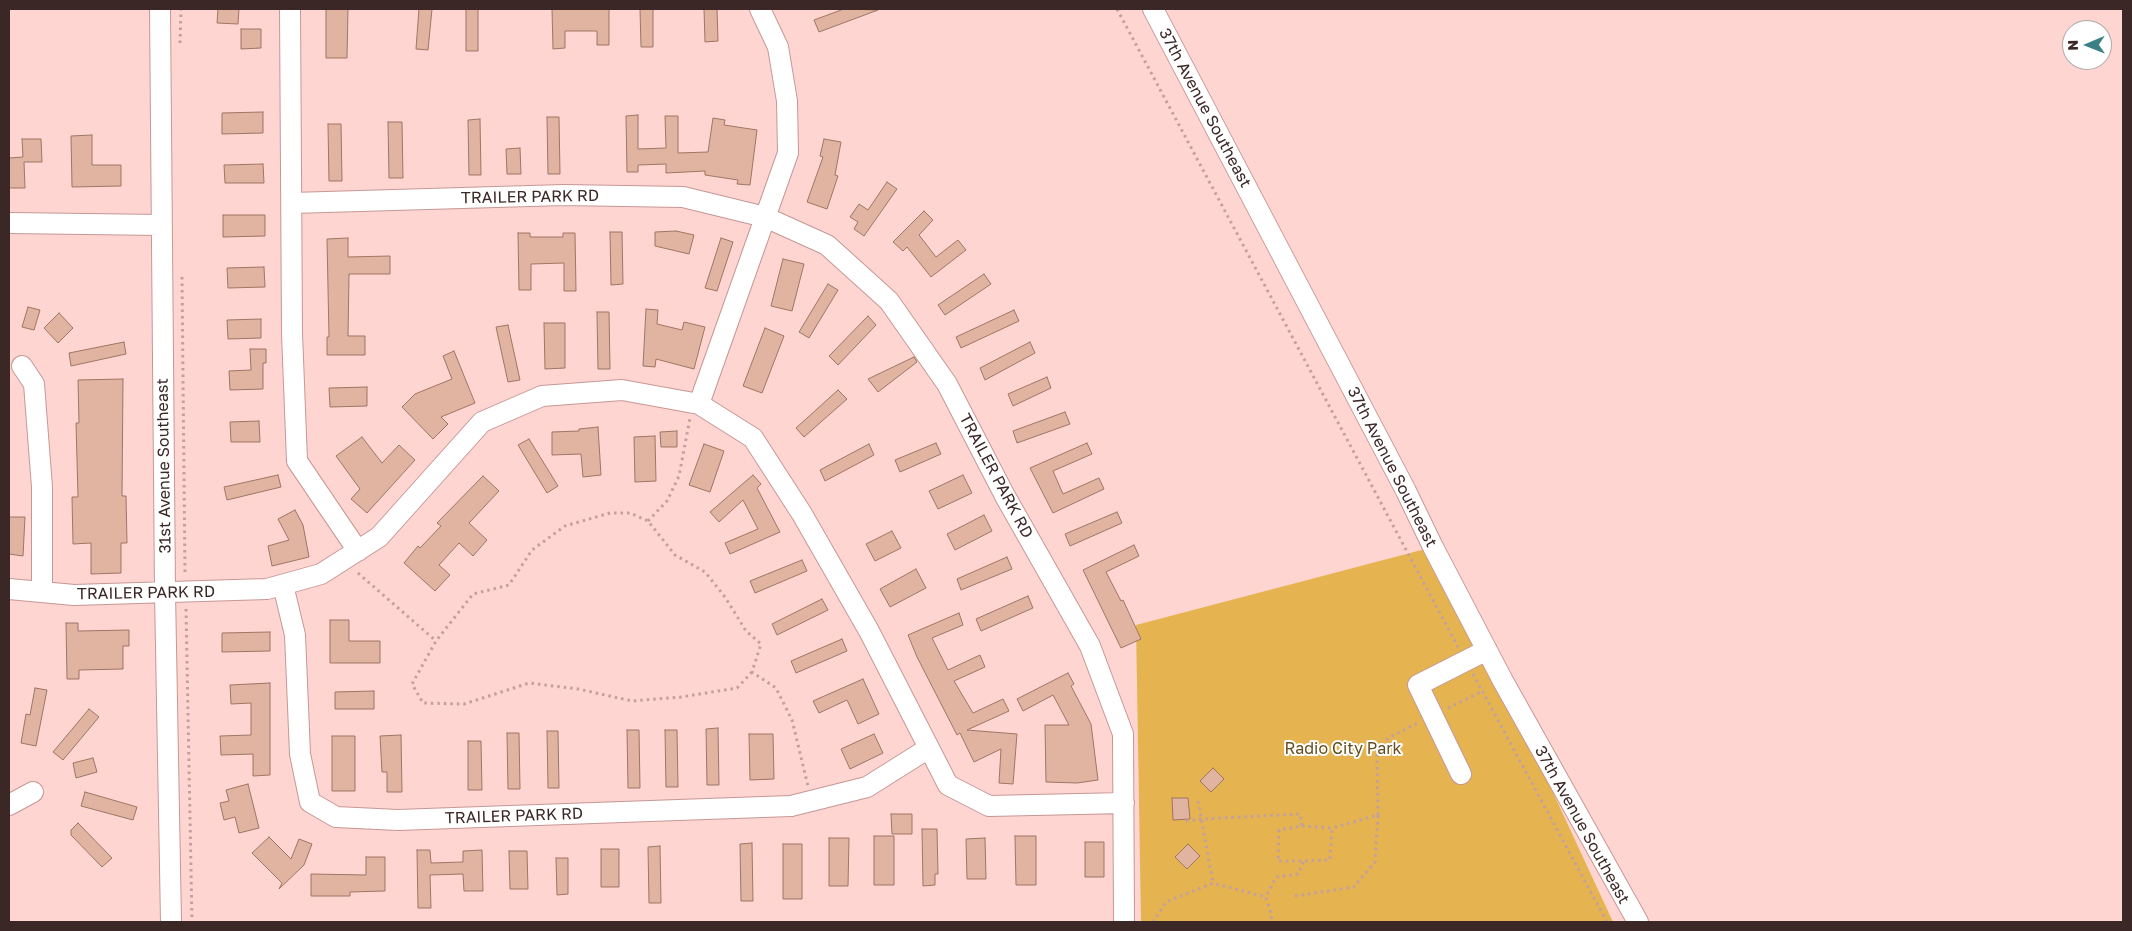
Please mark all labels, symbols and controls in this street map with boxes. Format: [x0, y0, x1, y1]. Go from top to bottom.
north arrow [2062, 20, 2112, 70]
street label: 37th Avenue Southeast [1155, 25, 1255, 191]
text: N [2064, 40, 2081, 51]
street label: TRAILER PARK RD [461, 186, 599, 208]
street label: 31st Avenue Southeast [153, 378, 175, 554]
street label: 37th Avenue Southeast [1343, 384, 1441, 550]
street label: TRAILER PARK RD [955, 410, 1037, 542]
street label: TRAILER PARK RD [77, 582, 215, 604]
park label: Radio City Park [1285, 739, 1401, 759]
street label: 37th Avenue Southeast [1531, 743, 1633, 907]
street label: TRAILER PARK RD [445, 804, 583, 828]

